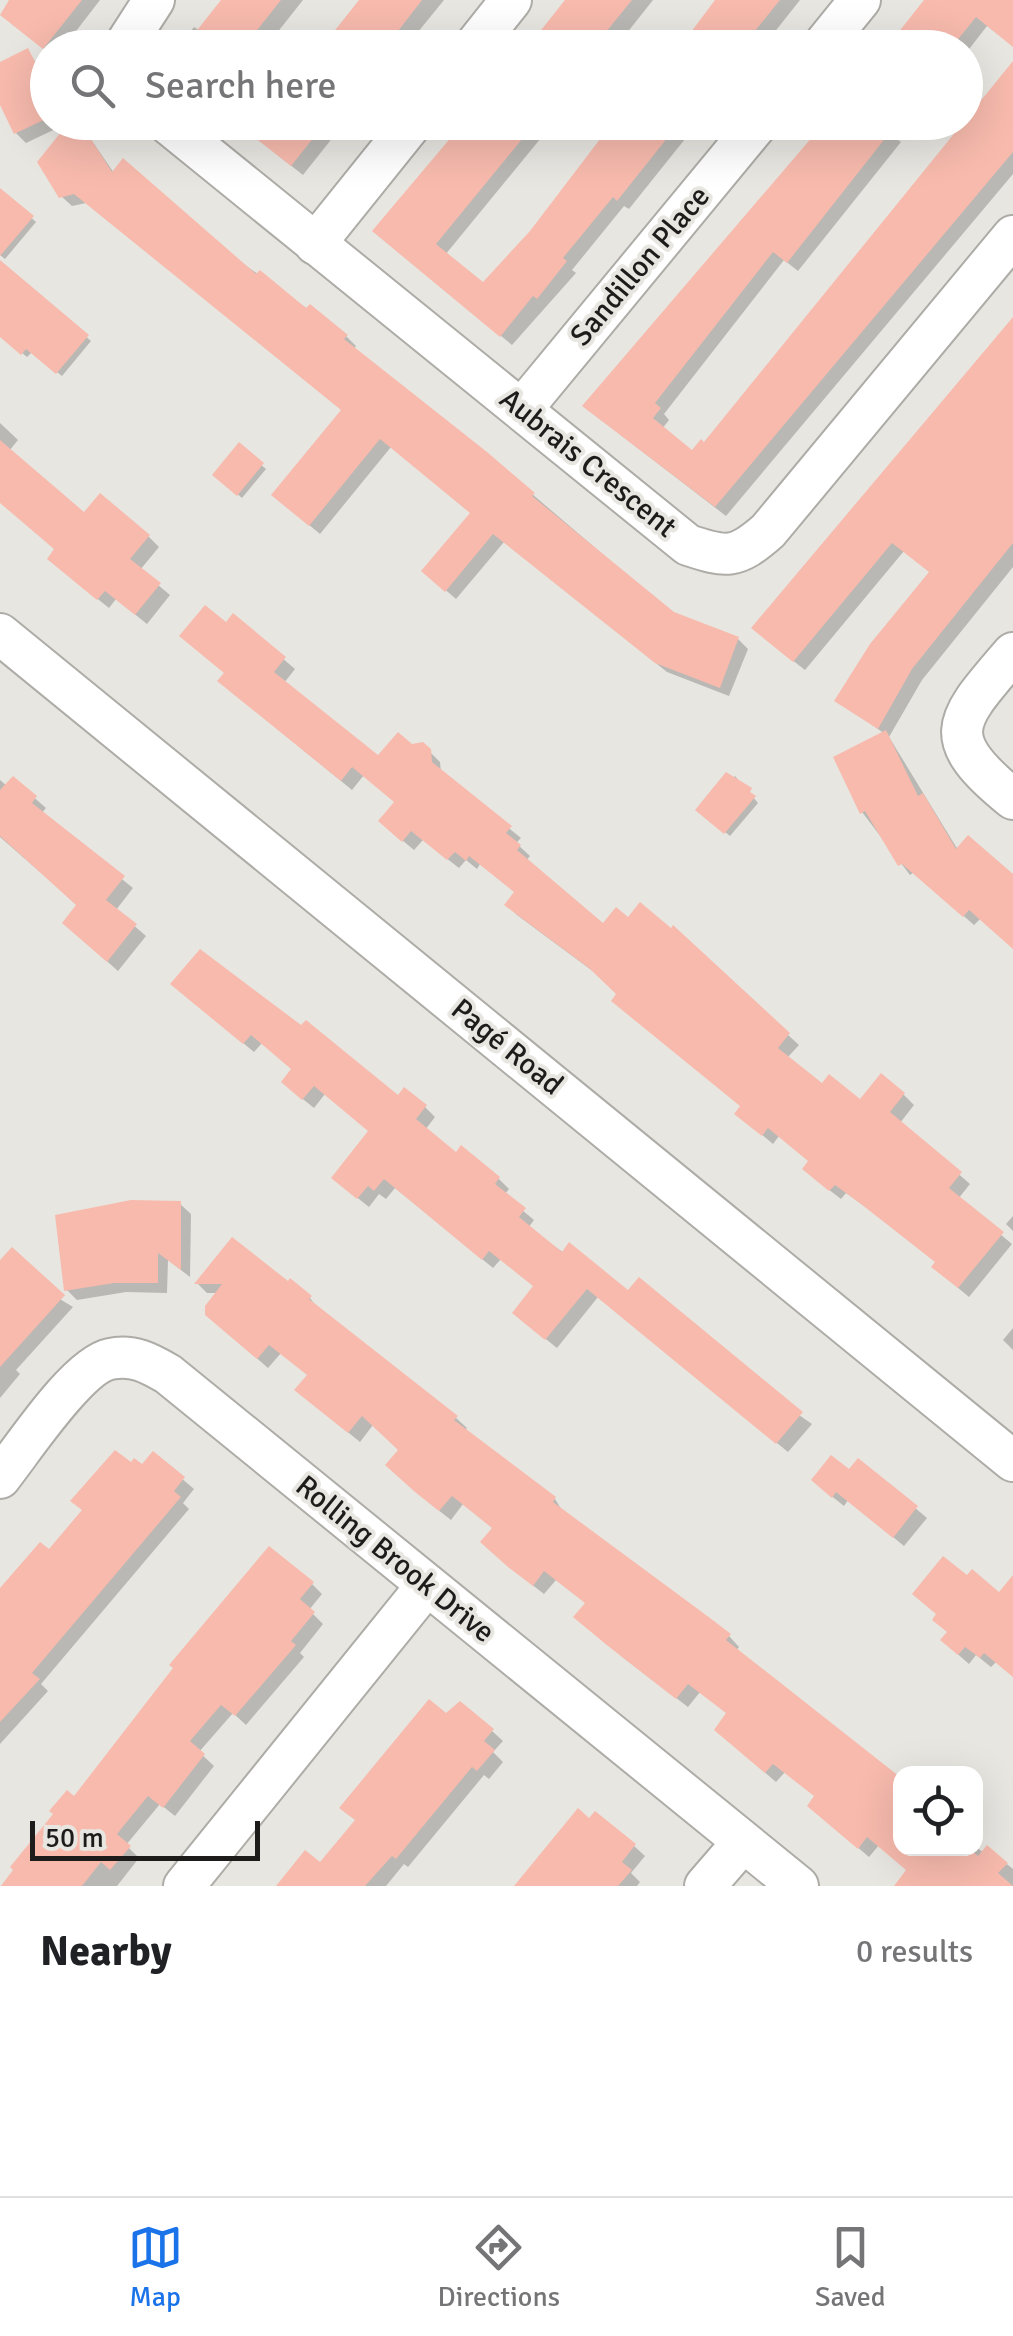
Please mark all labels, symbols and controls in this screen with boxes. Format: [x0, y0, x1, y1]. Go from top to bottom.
search box [30, 30, 983, 140]
icon: search [65, 58, 120, 113]
text: Search here [145, 62, 337, 109]
street label: Sandillon Place [562, 178, 718, 354]
street label: Aubrais Crescent [492, 380, 684, 546]
street label: Pagé Road [444, 991, 570, 1103]
street label: Rolling Brook Drive [288, 1467, 502, 1651]
map controls [893, 1766, 983, 1856]
button: locate [893, 1766, 983, 1856]
scale bar [30, 1816, 260, 1860]
text: 50 m [45, 1821, 104, 1855]
text: Nearby [40, 1926, 172, 1977]
text: 0 results [856, 1932, 973, 1971]
tab: Map [128, 2220, 183, 2314]
tab: Directions [438, 2220, 560, 2314]
tab: Saved [815, 2220, 885, 2314]

